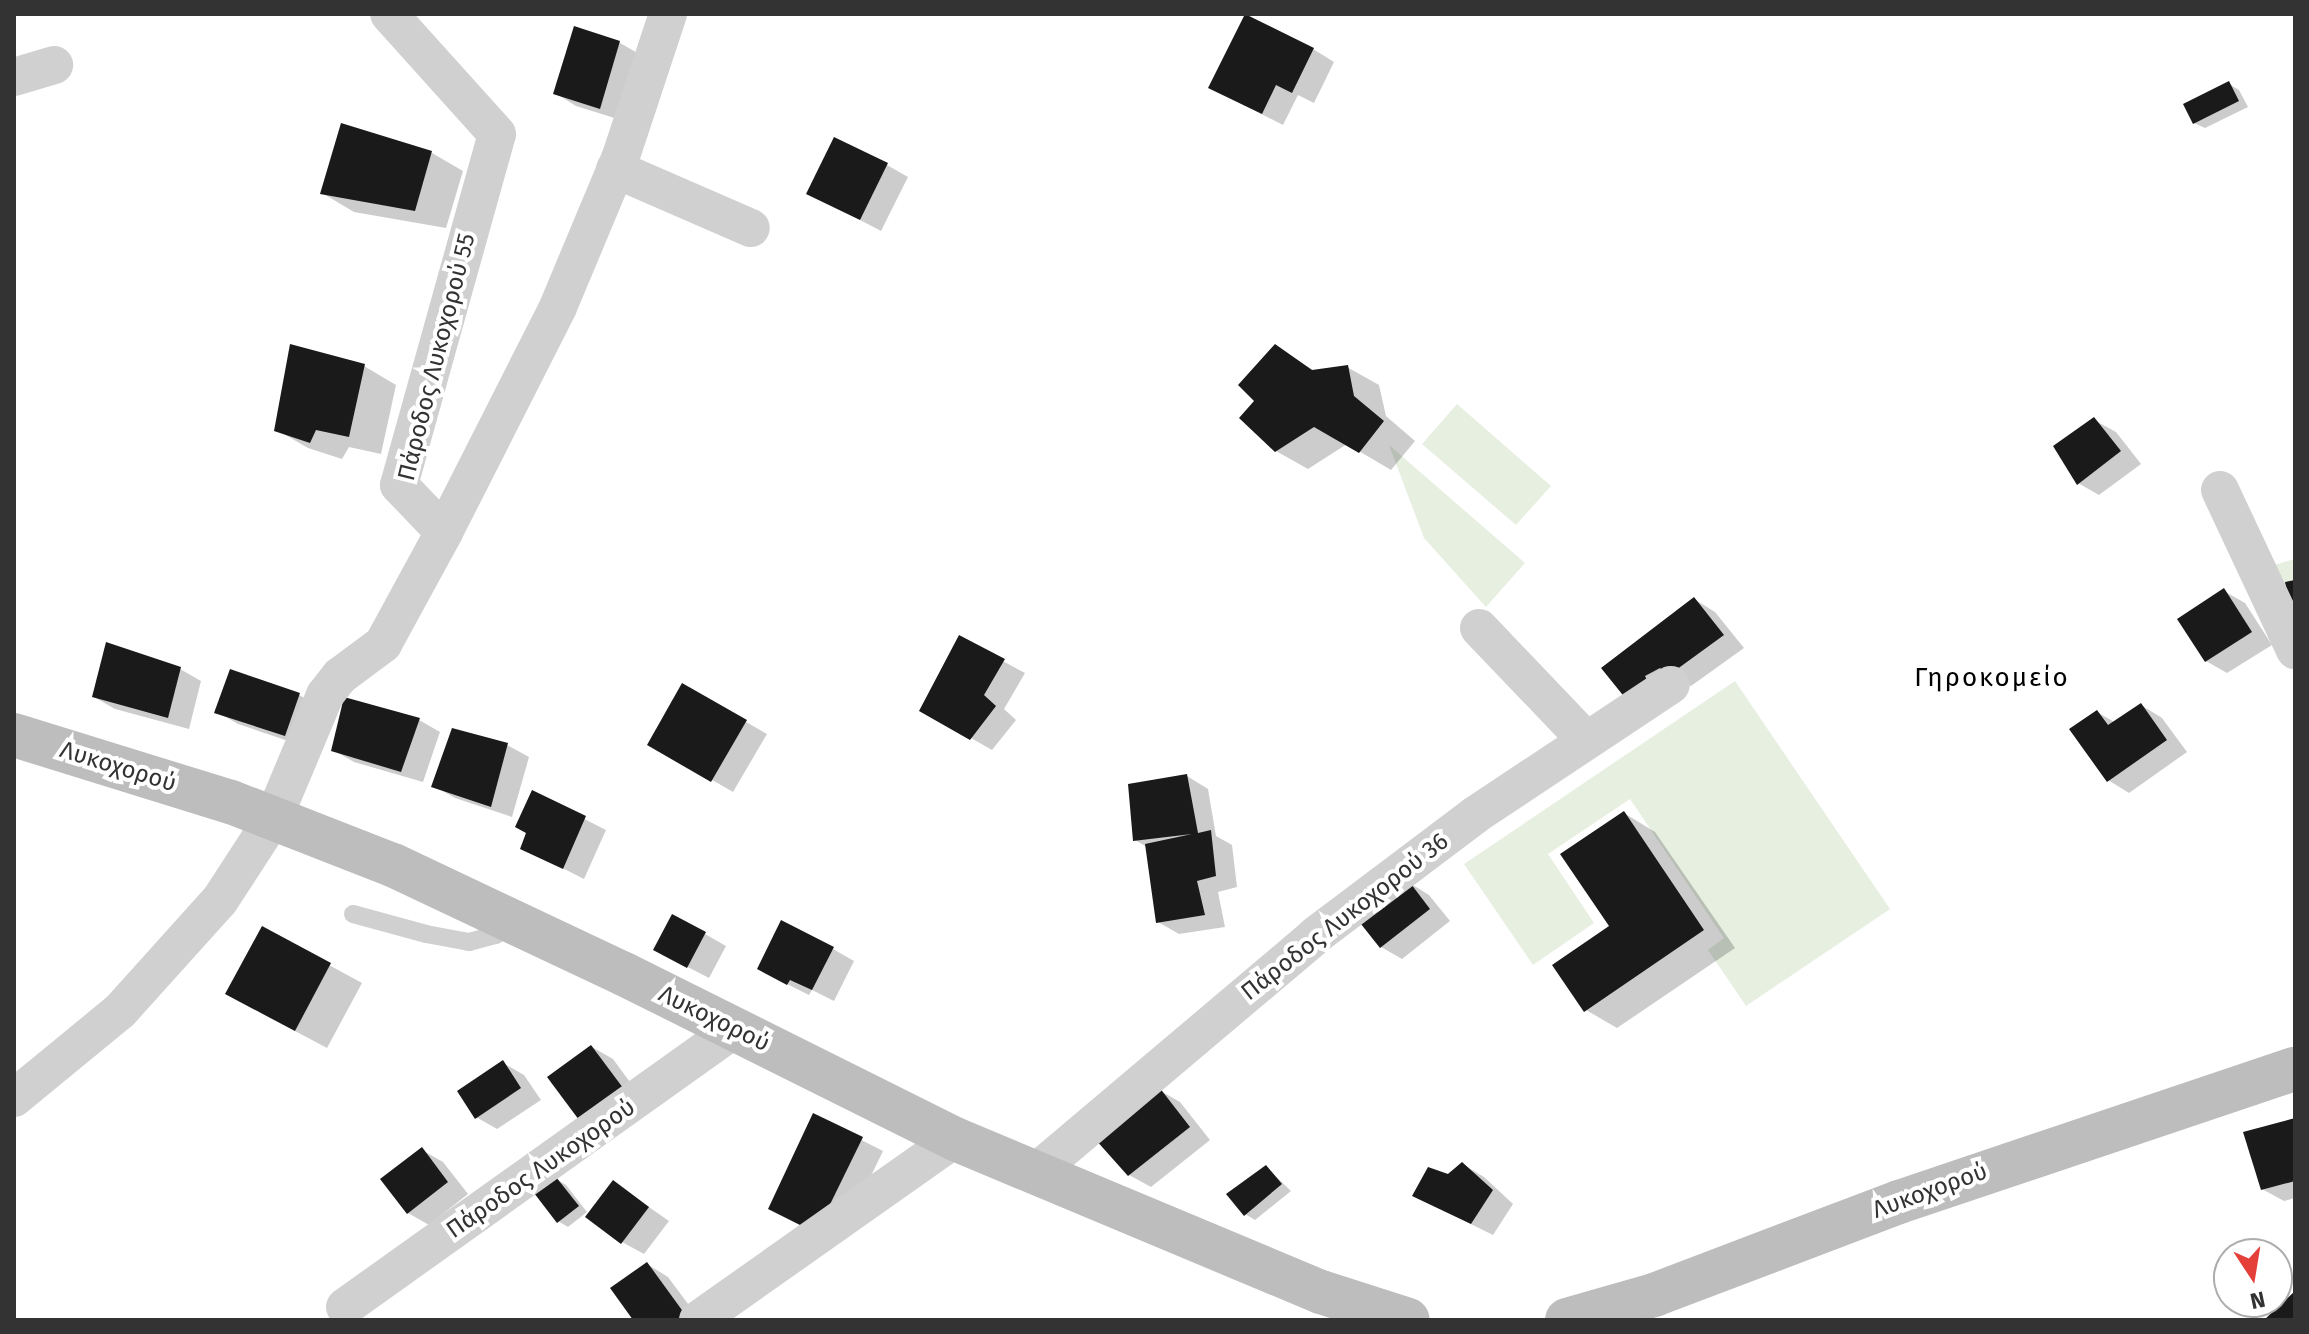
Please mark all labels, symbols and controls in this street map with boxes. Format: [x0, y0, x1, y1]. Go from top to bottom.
street label: Πάροδος Λυκοχορού 55 [392, 230, 482, 484]
district label: Γηροκομείο [1914, 662, 2070, 694]
street label: Λυκοχορού [56, 736, 180, 798]
street label: Πάροδος Λυκοχορού 36 [1236, 827, 1454, 1007]
street label: Λυκοχορού [654, 980, 774, 1058]
street label: Πάροδος Λυκοχορού [441, 1093, 641, 1245]
street label: Λυκοχορού [1869, 1157, 1991, 1225]
north arrow [2213, 1238, 2293, 1318]
text: N [2248, 1285, 2268, 1315]

